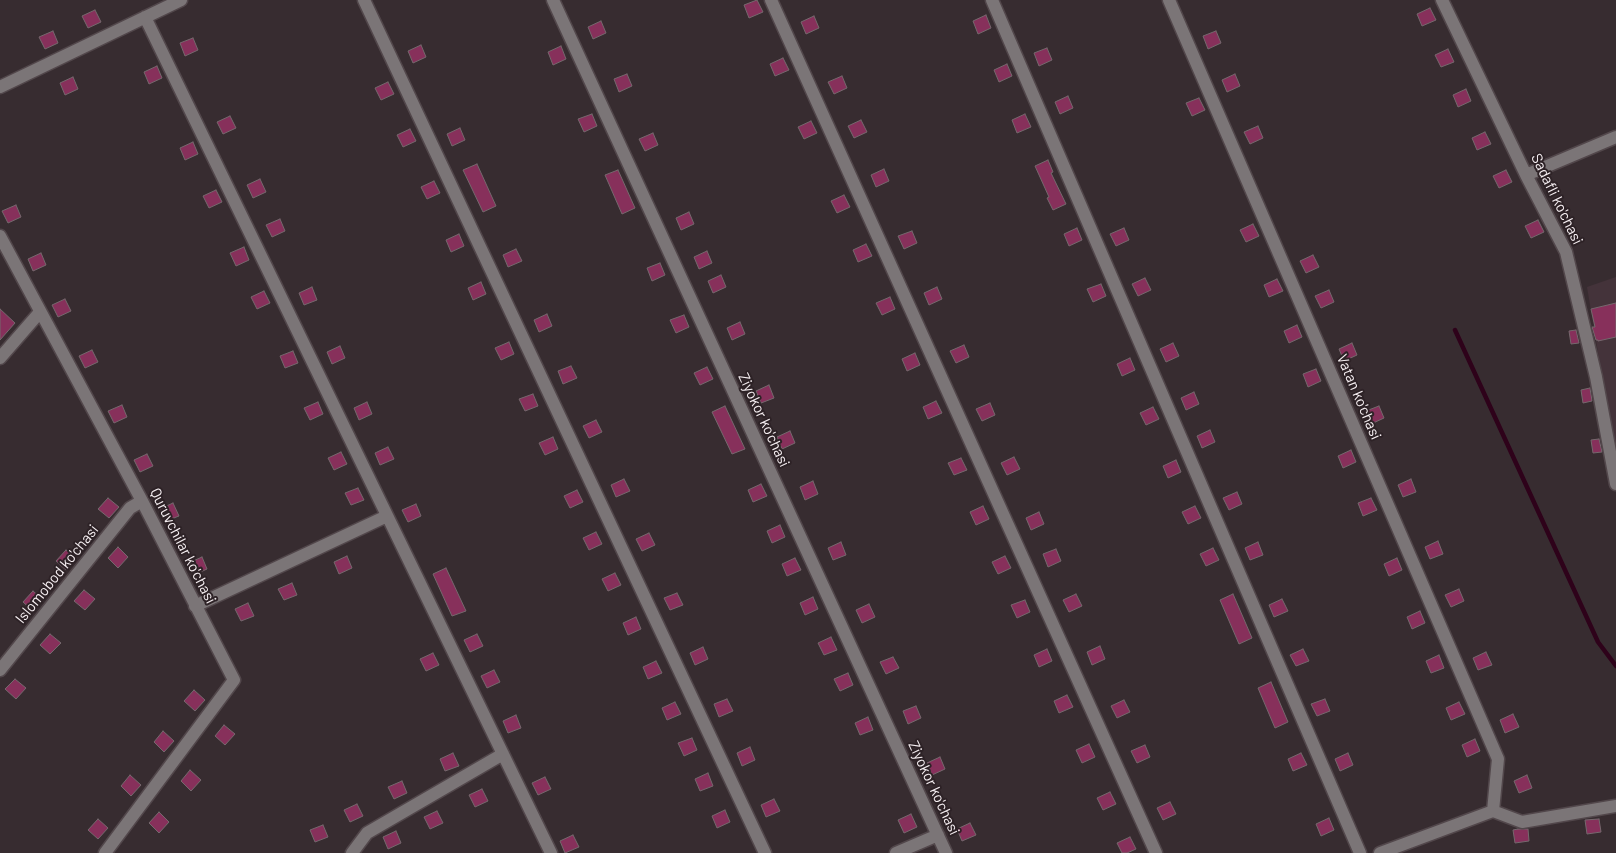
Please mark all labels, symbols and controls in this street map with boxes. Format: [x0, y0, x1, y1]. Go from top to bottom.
street label: Sadafli ko'chasi [1527, 151, 1587, 247]
street label: Vatan ko'chasi [1333, 352, 1385, 442]
street label: Ziyokor ko'chasi [734, 370, 794, 470]
street label: Quruvchilar ko'chasi [146, 485, 220, 607]
street label: Islomobod ko'chasi [12, 521, 102, 627]
street label: Ziyokor ko'chasi [904, 738, 964, 838]

